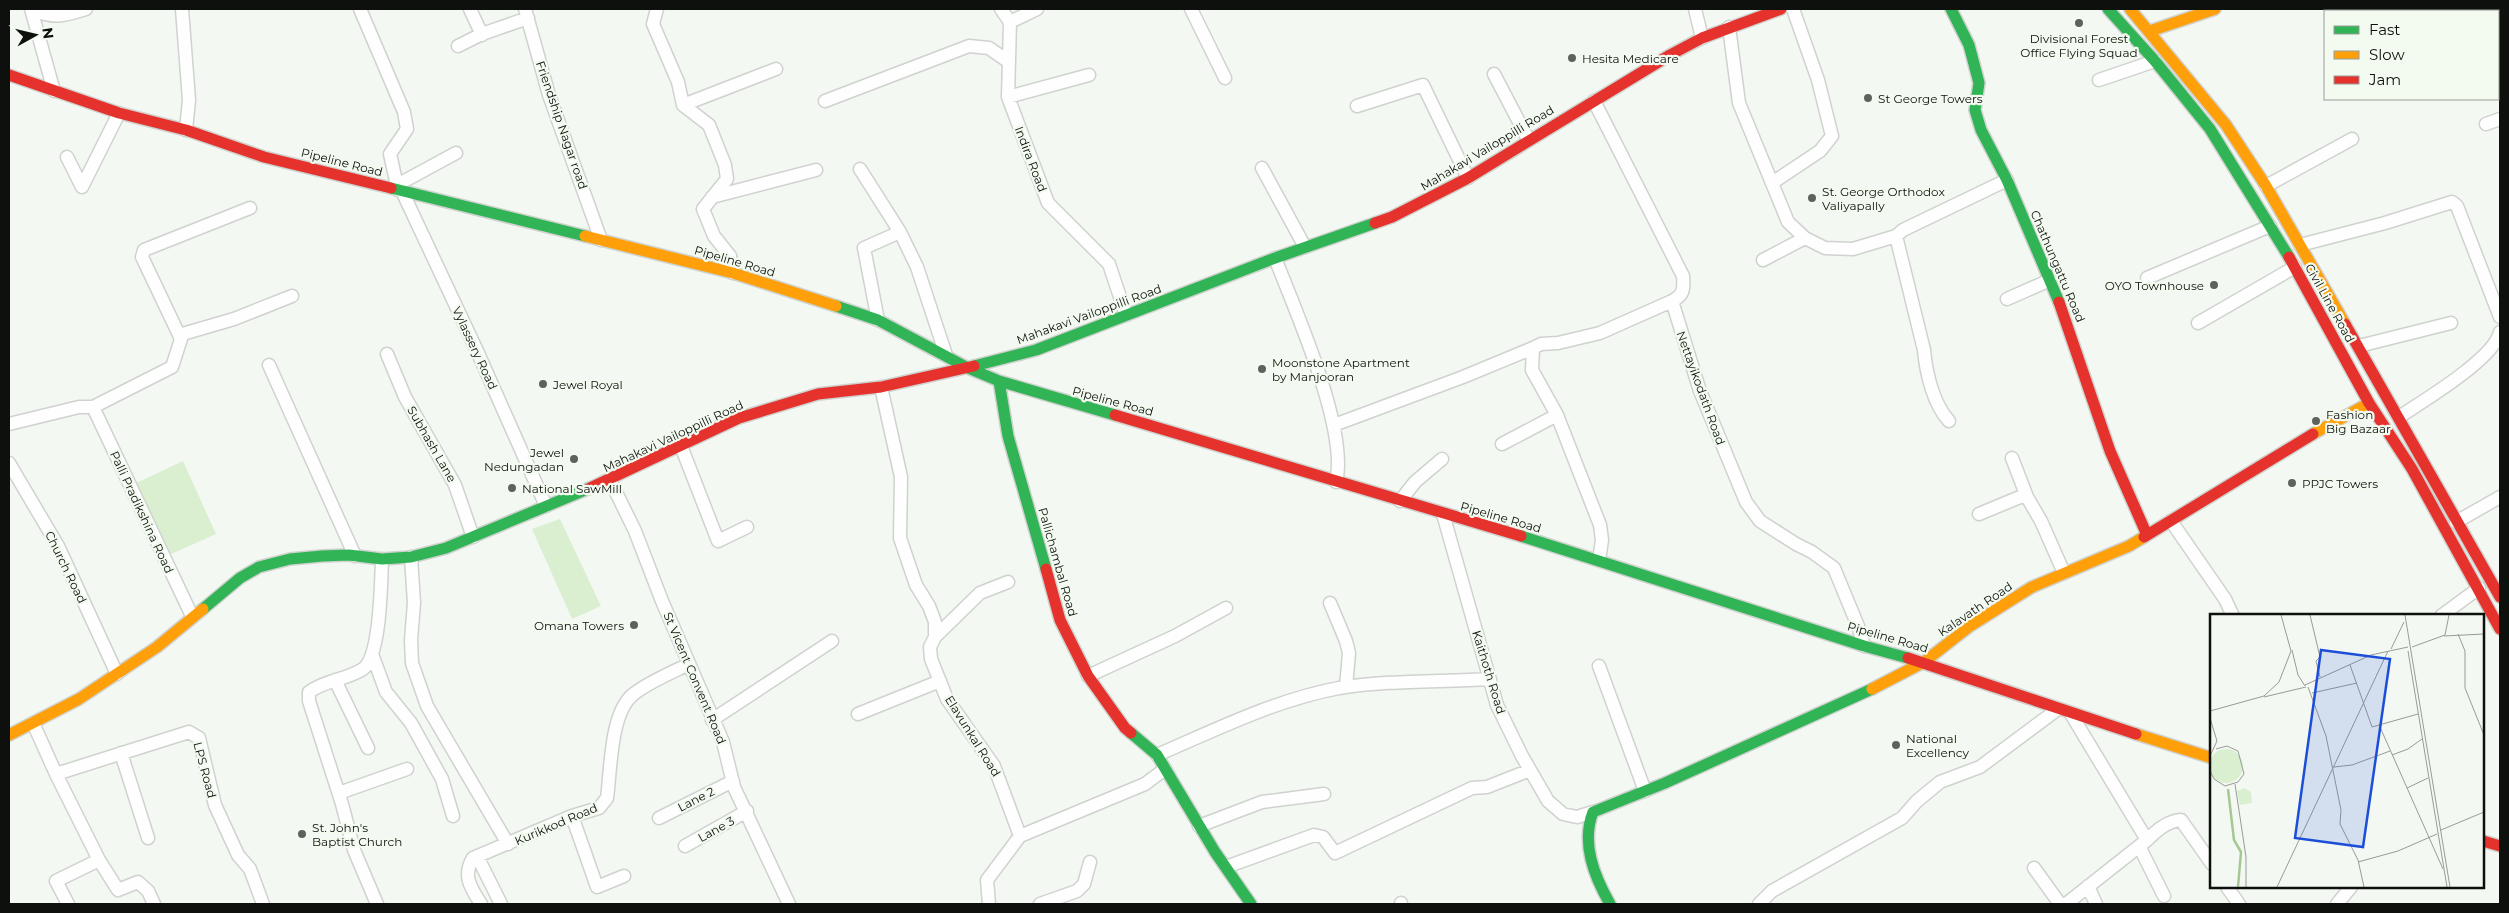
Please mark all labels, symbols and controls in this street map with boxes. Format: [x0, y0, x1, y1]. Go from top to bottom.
north arrow [10, 10, 60, 60]
legend [2324, 10, 2499, 100]
marker: Divisional Forest Office Flying Squad [2073, 17, 2085, 29]
text: Fast [2369, 20, 2400, 39]
text: N [38, 26, 58, 40]
place label: Divisional Forest Office Flying Squad [2020, 31, 2138, 60]
text: Slow [2369, 45, 2405, 64]
place label: Hesita Medicare [1582, 51, 1679, 66]
marker: Hesita Medicare [1566, 52, 1578, 64]
street label: Friendship Nagar road [533, 59, 591, 191]
text: Jam [2368, 70, 2401, 89]
place label: St George Towers [1878, 91, 1983, 106]
marker: St George Towers [1862, 92, 1874, 104]
street label: Mahakavi Vailoppilli Road [1418, 102, 1556, 194]
street label: Indira Road [1012, 124, 1050, 194]
street label: Pipeline Road [300, 145, 384, 179]
place label: St. George Orthodox Valiyapally [1822, 184, 1945, 213]
marker: St. George Orthodox Valiyapally [1806, 192, 1818, 204]
street label: Chathungattu Road [2028, 208, 2088, 324]
street label: Pipeline Road [693, 242, 777, 280]
street label: Civil Line Road [2302, 261, 2358, 345]
place label: OYO Townhouse [2105, 278, 2204, 293]
marker: OYO Townhouse [2208, 279, 2220, 291]
street label: Mahakavi Vailoppilli Road [1014, 281, 1164, 347]
street label: Vylassery Road [449, 304, 501, 392]
street label: Nettayikodath Road [1673, 329, 1729, 447]
place label: Moonstone Apartment by Manjooran [1272, 355, 1410, 384]
marker: Moonstone Apartment by Manjooran [1256, 363, 1268, 375]
place label: Jewel Royal [552, 377, 623, 392]
marker: Jewel Royal [537, 378, 549, 390]
street label: Pipeline Road [1071, 383, 1155, 419]
street label: Mahakavi Vailoppilli Road [600, 397, 746, 475]
street label: Subhash Lane [404, 403, 460, 485]
place label: Fashion Big Bazaar [2326, 407, 2391, 436]
marker: Fashion Big Bazaar [2310, 415, 2322, 427]
place label: Jewel Nedungadan [484, 445, 564, 474]
street label: Palli Pradikshina Road [107, 448, 177, 576]
marker: Jewel Nedungadan [568, 453, 580, 465]
place label: PPJC Towers [2302, 476, 2378, 491]
marker: PPJC Towers [2286, 477, 2298, 489]
place label: National SawMill [522, 481, 622, 496]
marker: National SawMill [506, 482, 518, 494]
street label: Pipeline Road [1459, 498, 1543, 536]
street label: Pallichambal Road [1035, 506, 1081, 618]
street label: Church Road [42, 528, 90, 606]
street label: Kalavath Road [1935, 579, 2015, 639]
street label: St Vicent Convent Road [660, 610, 730, 746]
inset map [2210, 614, 2484, 888]
place label: Omana Towers [534, 618, 624, 633]
street label: Pipeline Road [1846, 618, 1930, 656]
marker: Omana Towers [628, 619, 640, 631]
street label: Kaithoth Road [1469, 628, 1509, 716]
street label: Elavunkal Road [942, 693, 1004, 779]
place label: National Excellency [1906, 731, 1969, 760]
marker: National Excellency [1890, 739, 1902, 751]
street label: LPS Road [190, 740, 220, 800]
street label: Lane 2 [675, 783, 717, 815]
street label: Kurikkod Road [512, 800, 600, 848]
street label: Lane 3 [695, 813, 737, 845]
place label: St. John's Baptist Church [312, 820, 402, 849]
marker: St. John's Baptist Church [296, 828, 308, 840]

